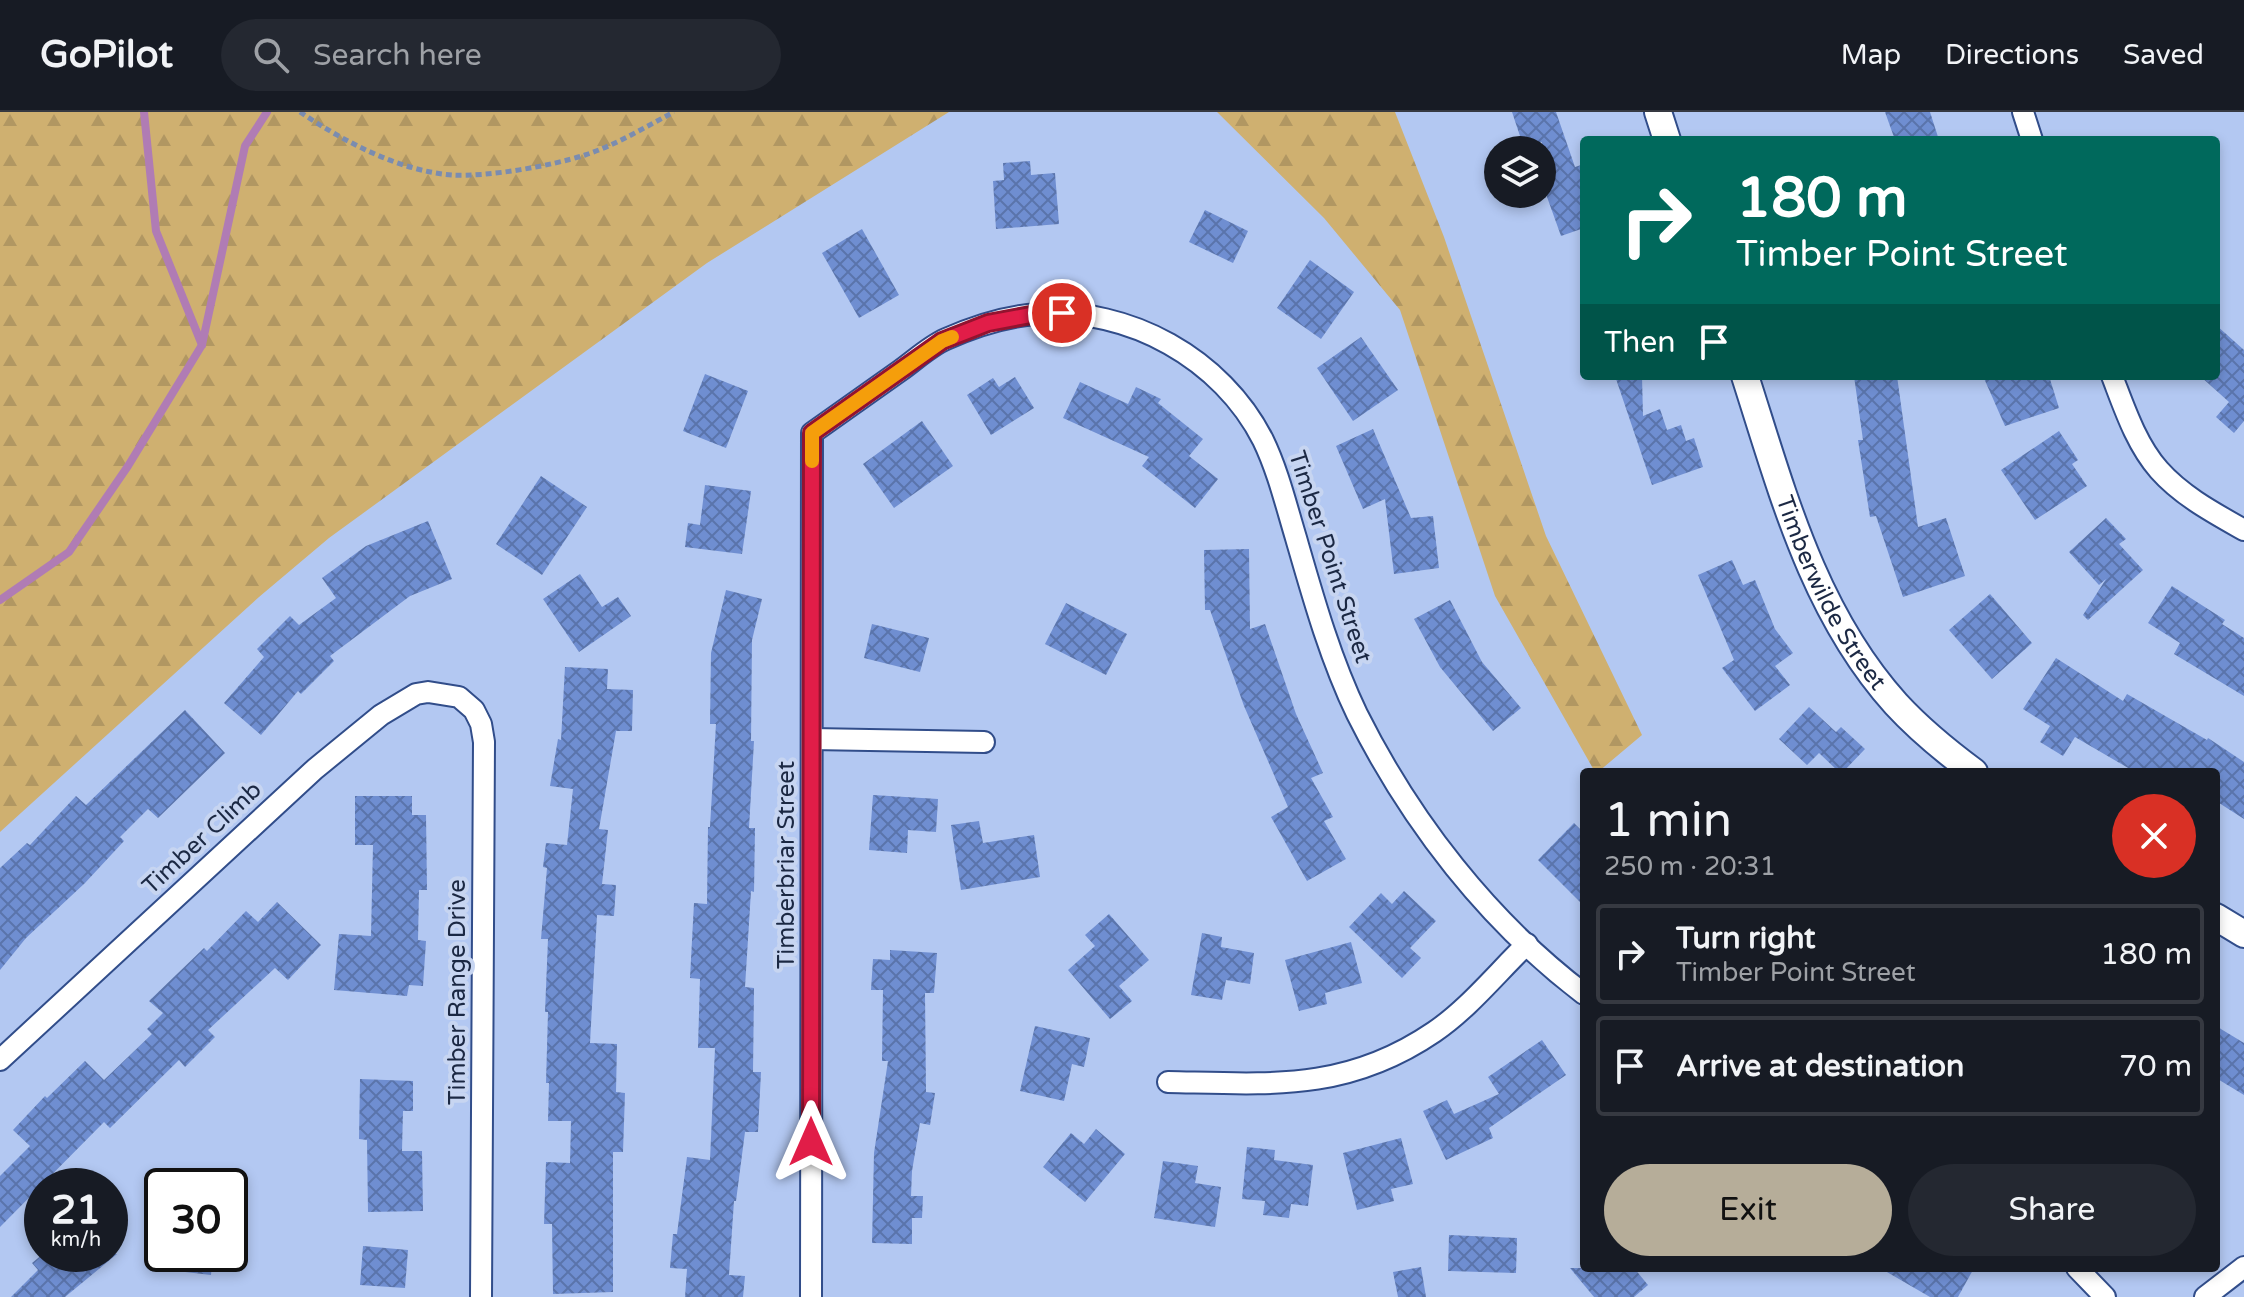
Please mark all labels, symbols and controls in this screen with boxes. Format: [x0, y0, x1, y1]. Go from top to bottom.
search box [221, 19, 781, 91]
text: GoPilot [40, 32, 173, 78]
icon: search [249, 33, 293, 77]
text: Search here [313, 37, 482, 74]
text: Map [1841, 38, 1901, 72]
text: Directions [1945, 38, 2079, 72]
text: Saved [2123, 38, 2204, 72]
map controls [1484, 136, 1556, 208]
button: layers [1484, 136, 1556, 208]
text: 180 m [1736, 165, 1907, 232]
icon: right [1604, 168, 1708, 272]
text: Timber Point Street [1736, 233, 2068, 276]
pin [1028, 279, 1096, 347]
icon: arrive [1040, 291, 1084, 335]
icon: arrive [1692, 320, 1736, 364]
text: Then [1604, 324, 1676, 361]
street label: Timber Point Street [1282, 447, 1378, 667]
street label: Timberwilde Street [1770, 492, 1893, 696]
street label: Timberbriar Street [772, 761, 801, 969]
street label: Timber Climb [136, 775, 268, 901]
text: 1 min [1604, 792, 1732, 850]
button: close [2112, 794, 2196, 878]
text: 250 m · 20:31 [1604, 851, 1776, 882]
street label: Timber Range Drive [443, 879, 472, 1105]
text: Turn right [1676, 920, 1816, 957]
icon: right [1608, 932, 1652, 976]
text: 180 m [2100, 936, 2192, 973]
text: Timber Point Street [1676, 957, 1916, 988]
icon: arrive [1608, 1044, 1652, 1088]
text: Arrive at destination [1676, 1048, 1964, 1085]
text: 70 m [2119, 1048, 2192, 1085]
position arrow [769, 1100, 853, 1184]
button: Exit [1604, 1164, 1892, 1256]
button: Share [1908, 1164, 2196, 1256]
speed limit sign: 30 [144, 1168, 248, 1272]
text: 21 [51, 1186, 101, 1234]
text: km/h [51, 1228, 101, 1252]

